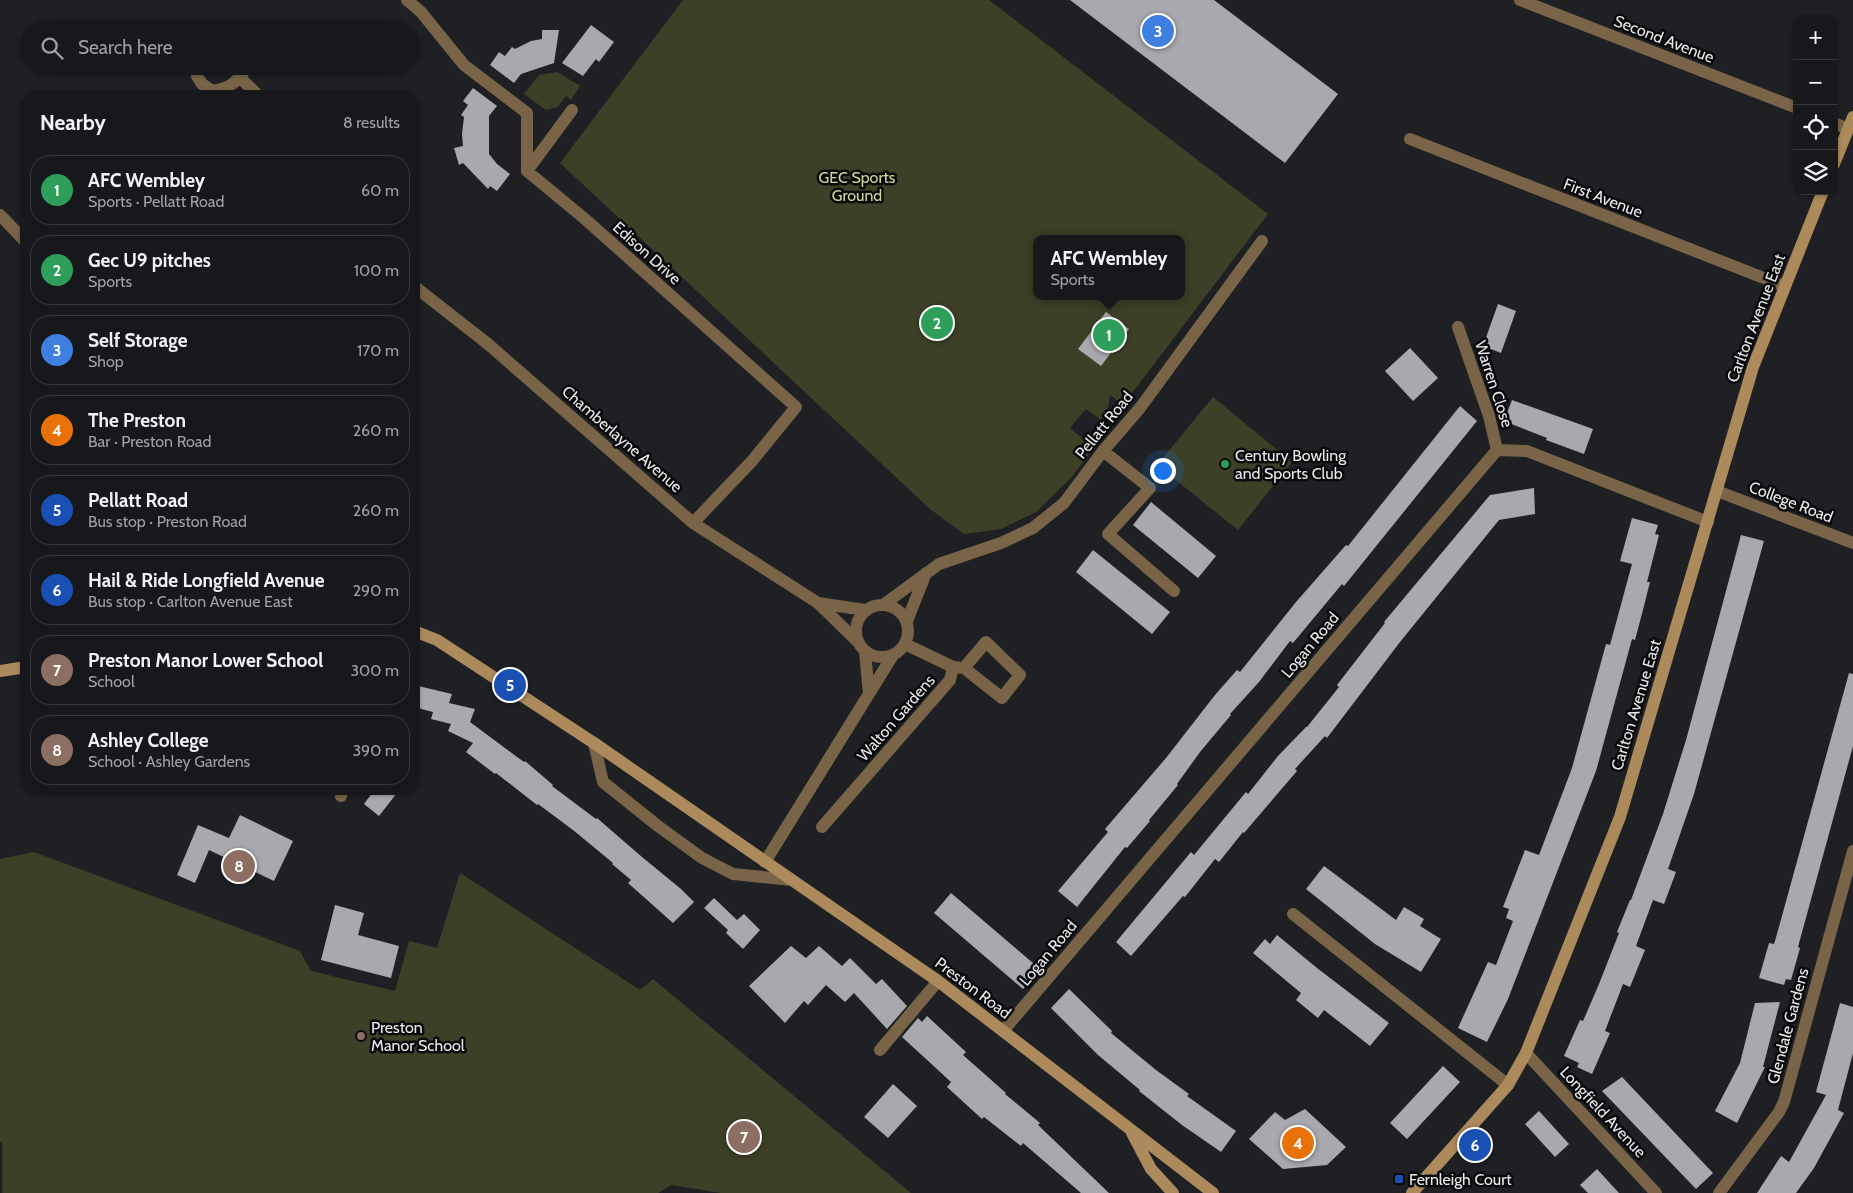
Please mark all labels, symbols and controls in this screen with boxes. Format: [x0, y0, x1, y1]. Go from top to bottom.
street label: Second Avenue [1611, 11, 1717, 67]
pin: 3 [1142, 12, 1174, 50]
map controls [1793, 15, 1838, 195]
button: + [1793, 15, 1838, 60]
search box [20, 20, 420, 75]
icon: search [38, 34, 66, 62]
text: Search here [78, 36, 172, 59]
button: − [1793, 60, 1838, 105]
button: locate [1793, 105, 1838, 150]
text: Nearby [40, 110, 106, 135]
text: 8 results [343, 113, 400, 132]
button: layers [1793, 150, 1838, 195]
park label: GEC Sports Ground [819, 168, 896, 205]
text: AFC Wembley [88, 169, 205, 192]
street label: First Avenue [1561, 174, 1645, 222]
text: 1 [54, 181, 60, 200]
text: 60 m [361, 181, 399, 200]
text: Sports · Pellatt Road [88, 192, 224, 211]
street label: Edison Drive [609, 218, 685, 288]
popup [1033, 235, 1185, 300]
text: AFC Wembley [1050, 247, 1168, 270]
text: Gec U9 pitches [88, 249, 211, 272]
street label: Carlton Avenue East [1723, 251, 1789, 385]
text: 2 [53, 261, 61, 280]
text: 100 m [354, 261, 399, 280]
text: Sports [1050, 270, 1095, 289]
text: Sports [88, 272, 132, 291]
pin: 2 [921, 304, 953, 342]
pin: 1 [1093, 316, 1125, 354]
text: Self Storage [88, 329, 187, 352]
street label: Warren Close [1471, 338, 1517, 430]
text: 3 [53, 341, 61, 360]
text: 170 m [357, 341, 399, 360]
text: Shop [88, 352, 124, 371]
street label: Chamberlayne Avenue [558, 382, 686, 496]
street label: Pellatt Road [1071, 387, 1137, 463]
text: The Preston [88, 409, 186, 432]
text: 4 [52, 421, 62, 440]
text: 260 m [353, 421, 399, 440]
text: Bar · Preston Road [88, 432, 211, 451]
place label: Century Bowling and Sports Club [1235, 446, 1347, 483]
your location [1150, 458, 1176, 484]
marker: Century Bowling and Sports Club [1219, 458, 1231, 470]
street label: College Road [1746, 477, 1836, 527]
text: Pellatt Road [88, 489, 188, 512]
text: 5 [53, 501, 61, 520]
text: 260 m [353, 501, 399, 520]
text: Bus stop · Preston Road [88, 512, 247, 531]
text: Hail & Ride Longfield Avenue [88, 569, 325, 592]
text: 6 [53, 581, 62, 600]
text: 290 m [353, 581, 399, 600]
text: Bus stop · Carlton Avenue East [88, 592, 293, 611]
street label: Logan Road [1277, 608, 1343, 682]
street label: Carlton Avenue East [1607, 637, 1665, 773]
text: Preston Manor Lower School [88, 649, 323, 672]
text: 7 [53, 661, 61, 680]
text: 300 m [350, 661, 399, 680]
pin: 5 [494, 666, 526, 704]
street label: Walton Gardens [853, 671, 939, 765]
text: School [88, 672, 135, 691]
text: Ashley College [88, 729, 209, 752]
text: 8 [52, 741, 62, 760]
text: 390 m [352, 741, 399, 760]
text: School · Ashley Gardens [88, 752, 250, 771]
pin: 8 [223, 847, 255, 885]
street label: Logan Road [1015, 916, 1081, 990]
street label: Preston Road [931, 953, 1015, 1023]
street label: Glendale Gardens [1763, 965, 1813, 1086]
place label: Preston Manor School [371, 1018, 465, 1055]
marker: Preston Manor School [355, 1030, 367, 1042]
street label: Longfield Avenue [1556, 1063, 1650, 1161]
pin: 7 [728, 1118, 760, 1156]
pin: 4 [1282, 1124, 1314, 1162]
pin: 6 [1459, 1126, 1491, 1164]
place label: Fernleigh Court [1409, 1170, 1512, 1189]
marker: Fernleigh Court [1393, 1173, 1405, 1185]

